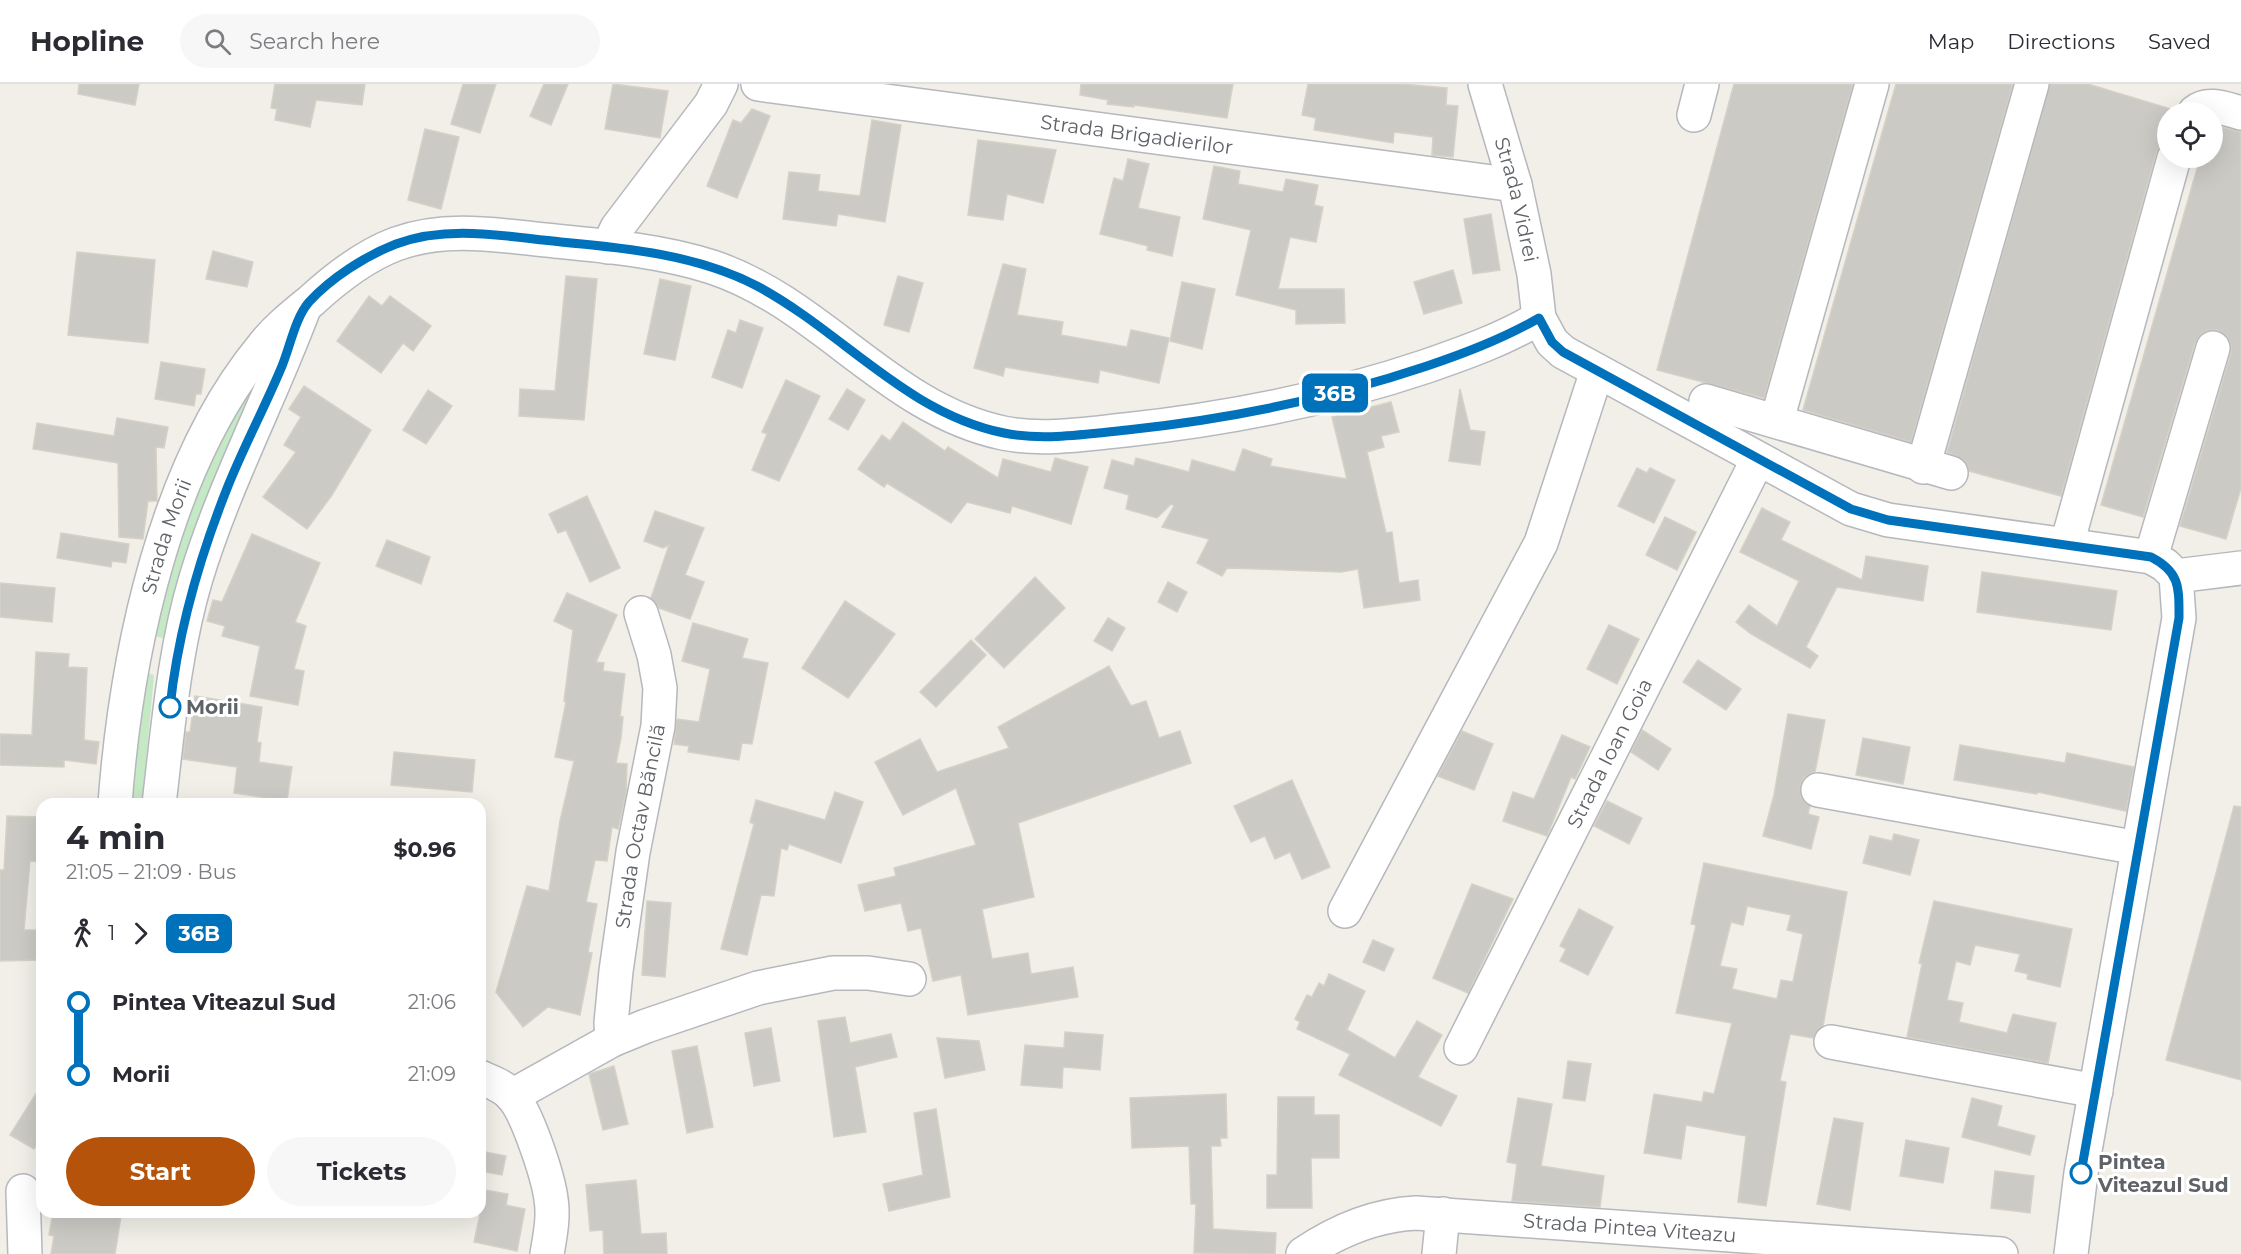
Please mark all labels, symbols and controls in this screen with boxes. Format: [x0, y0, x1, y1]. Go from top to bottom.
search box [180, 14, 600, 68]
text: Hopline [30, 24, 144, 58]
icon: search [201, 25, 234, 58]
text: Search here [249, 28, 380, 55]
text: Map [1928, 29, 1974, 54]
text: Directions [2007, 29, 2115, 54]
text: Saved [2148, 29, 2211, 54]
map controls [2157, 102, 2223, 168]
button: locate [2157, 102, 2223, 168]
street label: Strada Brigadierilor [1039, 110, 1235, 159]
street label: Strada Vidrei [1489, 134, 1543, 264]
line badge: 36B [1300, 374, 1370, 412]
text: 36B [1314, 381, 1356, 406]
street label: Strada Morii [136, 475, 196, 597]
street label: Strada Ioan Goia [1562, 675, 1657, 832]
place label: Morii [186, 695, 239, 719]
marker: Morii [159, 696, 181, 718]
street label: Strada Octav Băncilă [610, 722, 670, 930]
text: 4 min [66, 817, 165, 857]
text: $0.96 [394, 836, 456, 863]
text: 21:05 – 21:09 · Bus [66, 860, 236, 884]
icon: walk [66, 917, 99, 950]
icon: forward [124, 917, 157, 950]
text: 1 [108, 921, 115, 945]
text: 36B [178, 921, 220, 946]
text: Pintea Viteazul Sud [112, 989, 336, 1016]
text: 21:06 [408, 990, 456, 1014]
text: Morii [112, 1061, 170, 1088]
text: 21:09 [408, 1062, 456, 1086]
button: Start [66, 1137, 255, 1206]
button: Tickets [267, 1137, 456, 1206]
place label: Pintea Viteazul Sud [2097, 1150, 2228, 1197]
marker: Pintea Viteazul Sud [2070, 1162, 2092, 1184]
street label: Strada Pintea Viteazu [1522, 1209, 1737, 1247]

